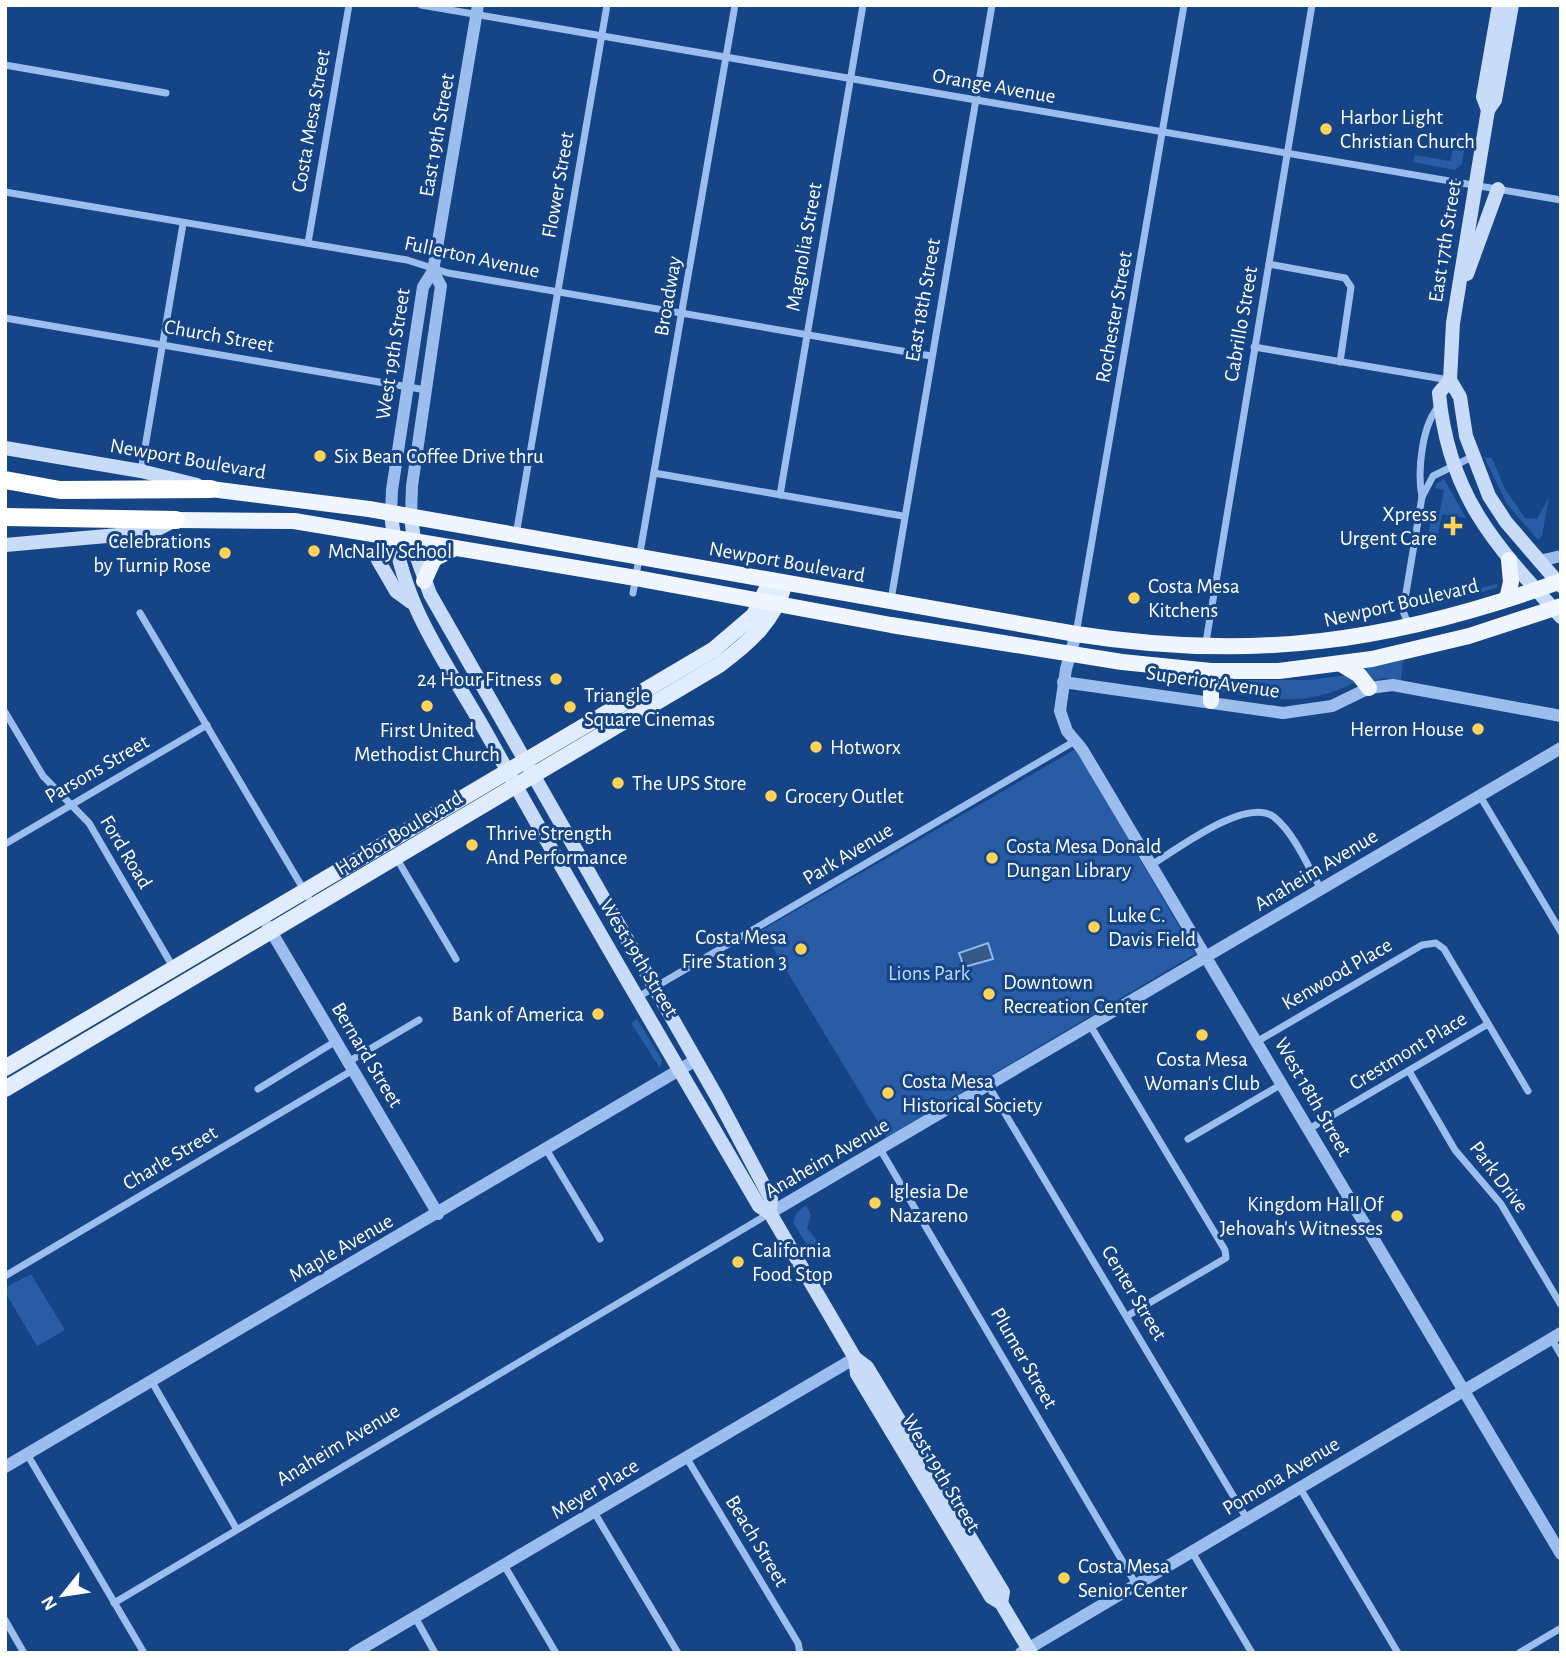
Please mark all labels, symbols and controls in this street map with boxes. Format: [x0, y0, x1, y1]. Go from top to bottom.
street label: Costa Mesa Street [288, 48, 334, 194]
street label: Orange Avenue [931, 65, 1057, 107]
street label: East 19th Street [416, 71, 458, 198]
place label: Harbor Light Christian Church [1340, 107, 1475, 152]
marker: Harbor Light Christian Church [1318, 121, 1334, 137]
street label: Flower Street [538, 130, 578, 240]
street label: East 17th Street [1425, 178, 1465, 304]
street label: Magnolia Street [782, 181, 826, 313]
street label: Fullerton Avenue [402, 232, 542, 282]
street label: East 18th Street [902, 236, 944, 363]
street label: Rochester Street [1092, 249, 1136, 385]
street label: Broadway [651, 254, 685, 338]
street label: Cabrillo Street [1221, 264, 1262, 383]
street label: West 19th Street [372, 286, 414, 421]
street label: Church Street [163, 316, 276, 356]
street label: Newport Boulevard [108, 435, 268, 483]
place label: Six Bean Coffee Drive thru [334, 446, 544, 467]
marker: Six Bean Coffee Drive thru [312, 448, 328, 464]
place label: Xpress Urgent Care [1340, 504, 1437, 549]
marker: Xpress Urgent Care [1443, 516, 1463, 536]
place label: Celebrations by Turnip Rose [93, 531, 211, 576]
street label: Newport Boulevard [707, 538, 867, 586]
place label: McNally School [328, 541, 452, 562]
marker: McNally School [306, 543, 322, 559]
marker: Celebrations by Turnip Rose [217, 545, 233, 561]
street label: Newport Boulevard [1322, 575, 1481, 631]
place label: Costa Mesa Kitchens [1148, 576, 1240, 621]
marker: Costa Mesa Kitchens [1126, 590, 1142, 606]
street label: Superior Avenue [1145, 662, 1281, 702]
place label: 24 Hour Fitness [417, 669, 542, 690]
marker: 24 Hour Fitness [548, 671, 564, 687]
place label: Triangle Square Cinemas [584, 685, 715, 730]
marker: First United Methodist Church [419, 698, 435, 714]
marker: Triangle Square Cinemas [562, 699, 578, 715]
place label: Herron House [1350, 719, 1464, 740]
place label: First United Methodist Church [354, 720, 500, 765]
marker: Herron House [1470, 721, 1486, 737]
street label: Parsons Street [42, 731, 153, 807]
place label: Hotworx [830, 737, 901, 758]
marker: Hotworx [808, 739, 824, 755]
place label: The UPS Store [632, 773, 746, 794]
marker: The UPS Store [610, 775, 626, 791]
place label: Grocery Outlet [785, 786, 904, 807]
street label: Harbor Boulevard [332, 787, 466, 879]
marker: Grocery Outlet [763, 788, 779, 804]
street label: Ford Road [96, 812, 156, 892]
street label: Park Avenue [799, 819, 897, 889]
place label: Thrive Strength And Performance [486, 823, 627, 868]
street label: Anaheim Avenue [1251, 825, 1381, 915]
place label: Costa Mesa Donald Dungan Library [1006, 836, 1162, 881]
marker: Thrive Strength And Performance [464, 837, 480, 853]
marker: Costa Mesa Donald Dungan Library [984, 850, 1000, 866]
street label: West 19th Street [596, 896, 682, 1021]
place label: Luke C. Davis Field [1108, 905, 1196, 950]
marker: Luke C. Davis Field [1086, 919, 1102, 935]
place label: Costa Mesa Fire Station 3 [682, 927, 787, 972]
street label: Kenwood Place [1278, 934, 1396, 1014]
marker: Costa Mesa Fire Station 3 [793, 941, 809, 957]
park label: Lions Park [888, 963, 971, 984]
place label: Downtown Recreation Center [1003, 972, 1148, 1017]
marker: Downtown Recreation Center [981, 986, 997, 1002]
street label: Bernard Street [328, 999, 407, 1111]
place label: Bank of America [452, 1004, 584, 1025]
marker: Bank of America [590, 1006, 606, 1022]
street label: Crestmont Place [1346, 1008, 1470, 1094]
marker: Costa Mesa Woman's Club [1194, 1027, 1210, 1043]
street label: West 18th Street [1271, 1034, 1356, 1160]
place label: Costa Mesa Woman's Club [1144, 1049, 1260, 1094]
place label: Costa Mesa Historical Society [902, 1071, 1042, 1116]
marker: Costa Mesa Historical Society [880, 1085, 896, 1101]
street label: Anaheim Avenue [761, 1114, 893, 1202]
street label: Charle Street [119, 1122, 221, 1194]
street label: Park Drive [1466, 1137, 1532, 1217]
place label: Iglesia De Nazareno [889, 1181, 968, 1226]
place label: Kingdom Hall Of Jehovah's Witnesses [1220, 1194, 1385, 1239]
marker: Iglesia De Nazareno [867, 1195, 883, 1211]
marker: Kingdom Hall Of Jehovah's Witnesses [1389, 1208, 1405, 1224]
street label: Maple Avenue [285, 1210, 397, 1286]
place label: California Food Stop [752, 1240, 833, 1285]
street label: Center Street [1097, 1242, 1171, 1344]
marker: California Food Stop [730, 1254, 746, 1270]
street label: Plumer Street [987, 1304, 1061, 1412]
street label: Anaheim Avenue [273, 1400, 403, 1490]
street label: West 19th Street [898, 1411, 984, 1536]
street label: Pomona Avenue [1219, 1433, 1343, 1519]
street label: Meyer Place [548, 1455, 642, 1523]
street label: Beach Street [722, 1492, 793, 1591]
place label: Costa Mesa Senior Center [1078, 1556, 1188, 1601]
north arrow [28, 1560, 98, 1630]
marker: Costa Mesa Senior Center [1056, 1570, 1072, 1586]
text: N [38, 1592, 61, 1613]

